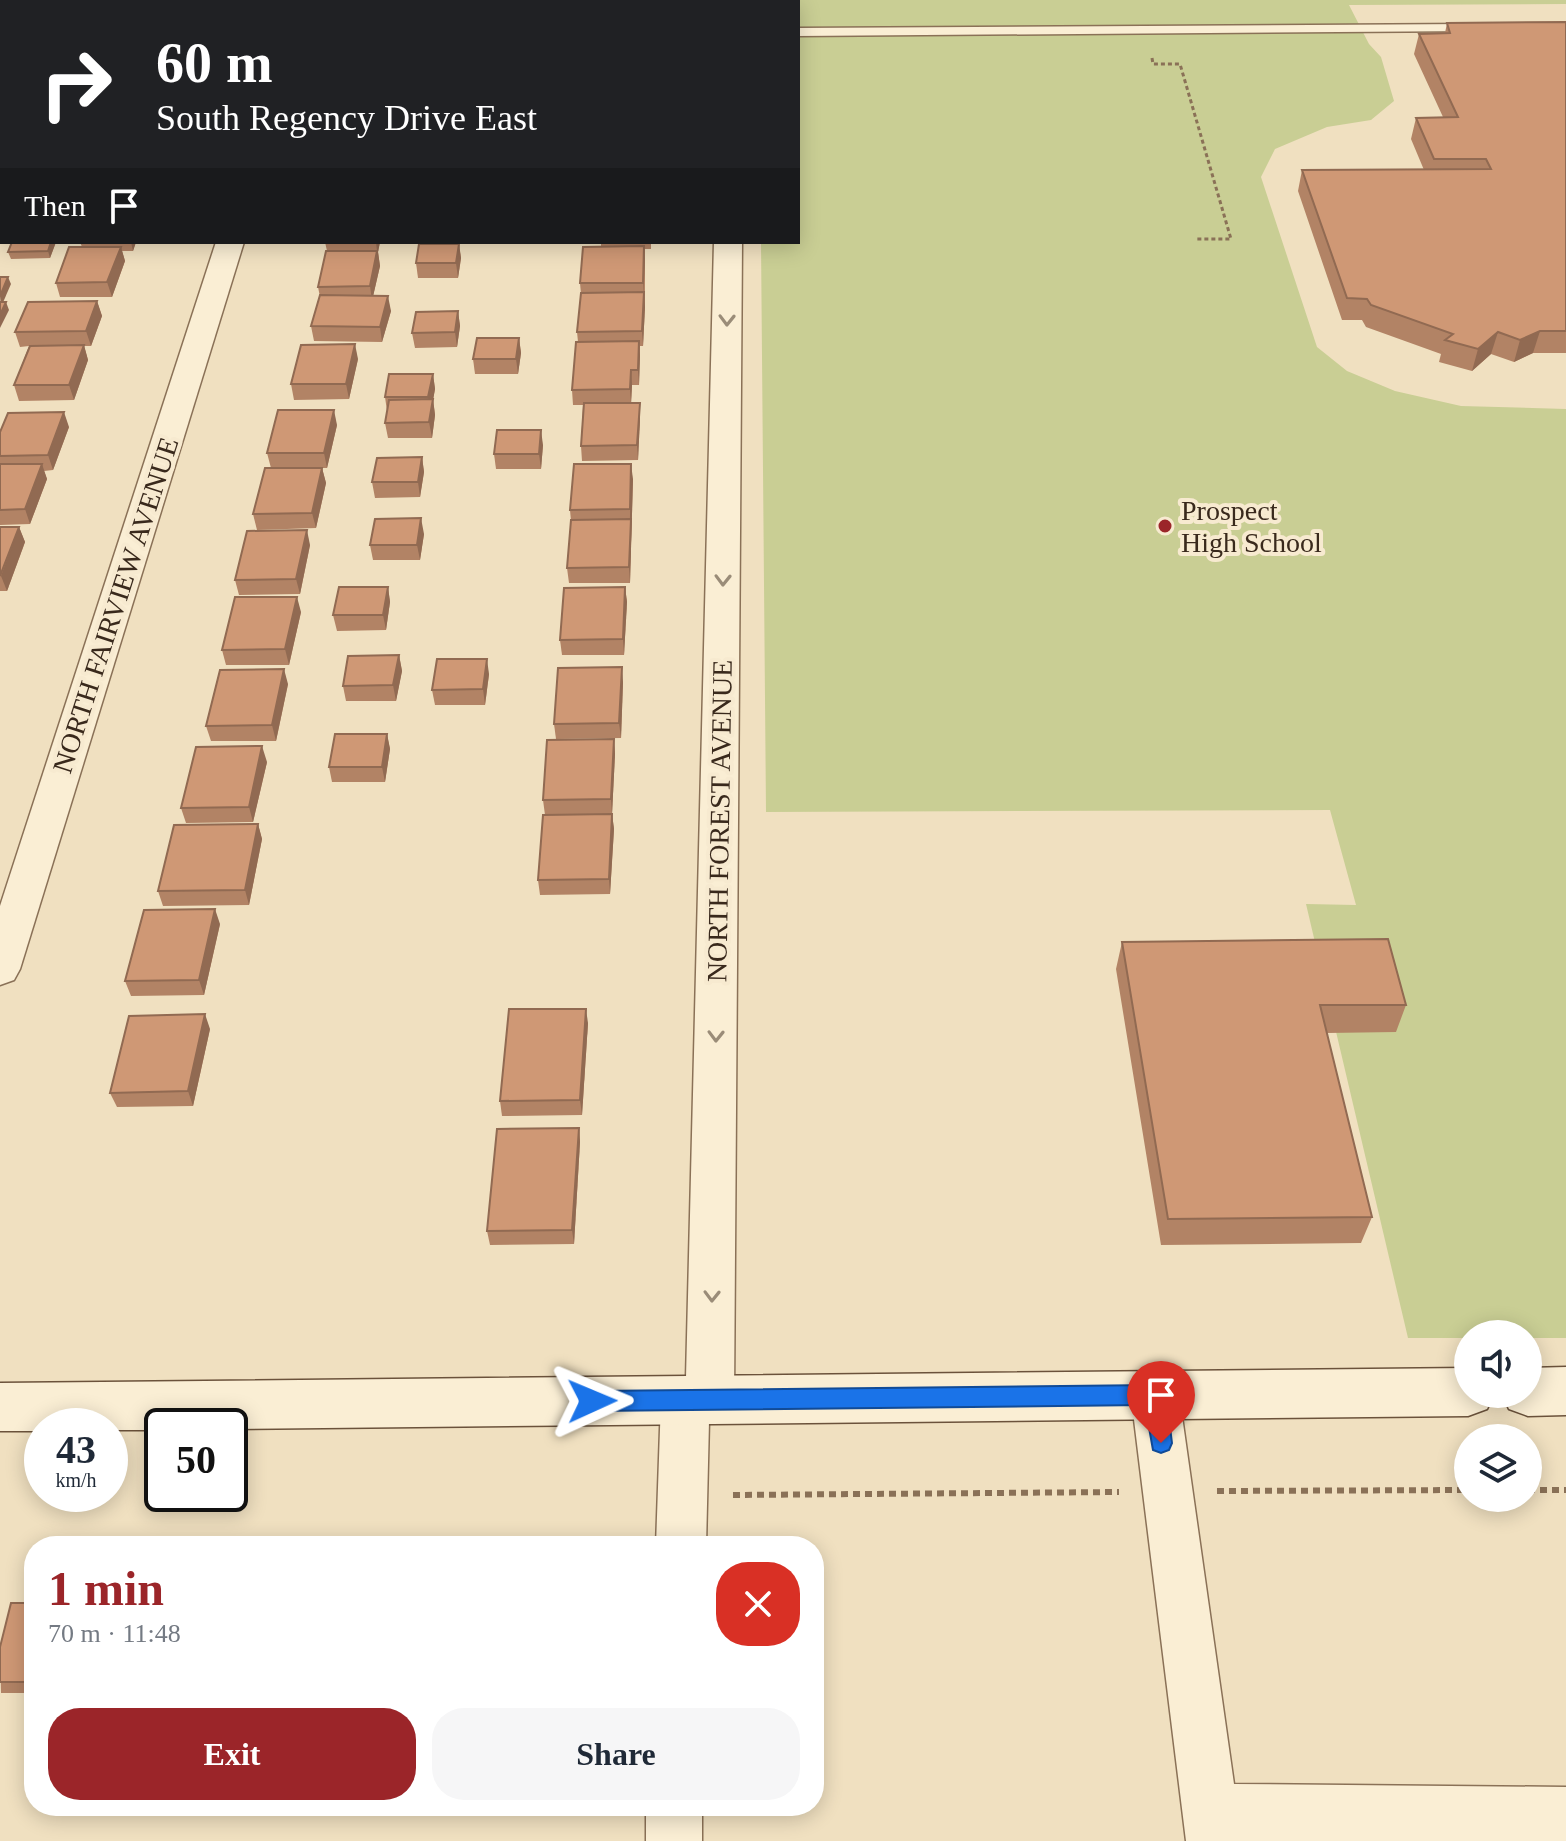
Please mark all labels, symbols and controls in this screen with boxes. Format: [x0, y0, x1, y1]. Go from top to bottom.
icon: right [24, 32, 128, 136]
text: 60 m [156, 32, 273, 94]
text: South Regency Drive East [156, 98, 537, 138]
icon: arrive [102, 184, 146, 228]
text: Then [24, 189, 86, 222]
one-way arrow [718, 314, 736, 327]
street label: NORTH FAIRVIEW AVENUE [47, 434, 184, 777]
place label: Prospect High School [1181, 495, 1322, 558]
marker: Prospect High School [1156, 517, 1174, 535]
one-way arrow [714, 574, 732, 587]
street label: NORTH FOREST AVENUE [701, 660, 738, 982]
one-way arrow [707, 1030, 725, 1043]
one-way arrow [703, 1290, 721, 1303]
map controls [1454, 1320, 1542, 1512]
button: sound [1454, 1320, 1542, 1408]
position arrow [550, 1359, 634, 1443]
pin [1127, 1361, 1195, 1443]
icon: arrive [1139, 1373, 1183, 1417]
speed limit sign: 50 [144, 1408, 248, 1512]
button: layers [1454, 1424, 1542, 1512]
text: 43 [56, 1427, 96, 1472]
text: km/h [55, 1469, 97, 1491]
text: 1 min [48, 1562, 164, 1615]
button: close [716, 1562, 800, 1646]
text: 70 m · 11:48 [48, 1619, 181, 1648]
button: Exit [48, 1708, 416, 1800]
button: Share [432, 1708, 800, 1800]

